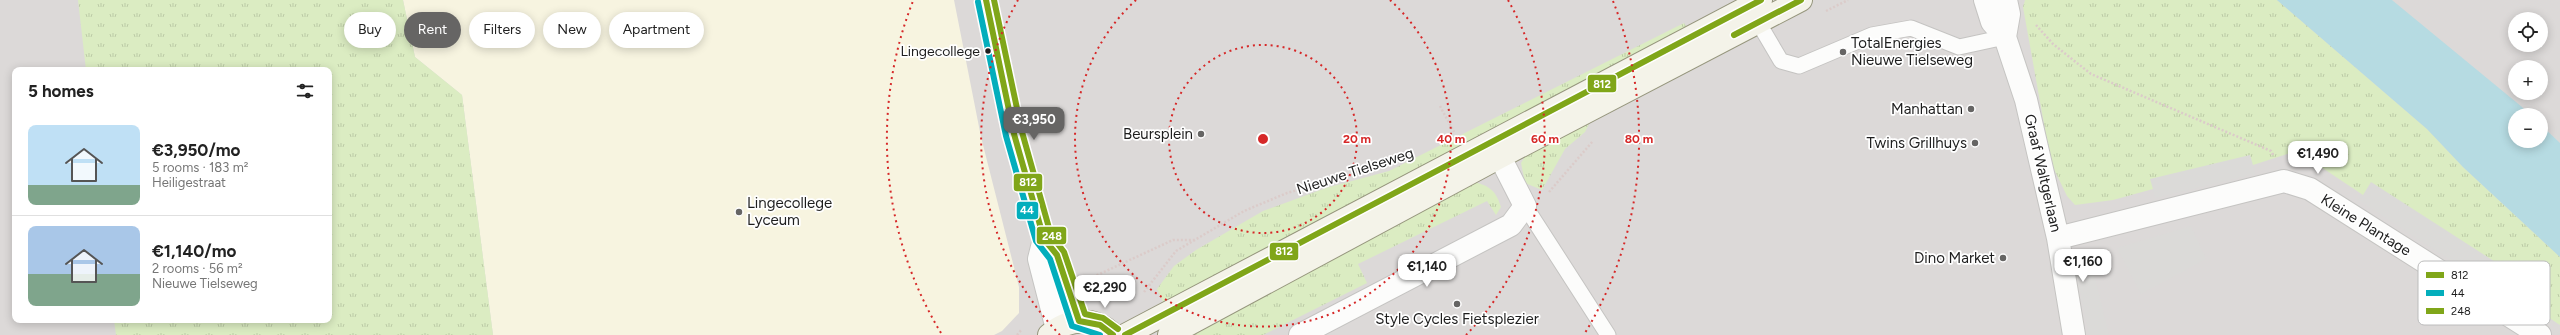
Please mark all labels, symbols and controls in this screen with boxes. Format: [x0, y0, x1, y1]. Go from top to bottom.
chip: Buy [344, 12, 396, 48]
chip: Rent [404, 12, 461, 48]
chip: Filters [469, 12, 535, 48]
chip: New [543, 12, 601, 48]
chip: Apartment [609, 12, 704, 48]
map controls [2508, 12, 2548, 148]
button: locate [2508, 12, 2548, 52]
place label: TotalEnergies Nieuwe Tielseweg [1851, 34, 1973, 69]
place label: Lingecollege [900, 43, 980, 60]
marker: Lingecollege [983, 46, 993, 56]
marker: TotalEnergies Nieuwe Tielseweg [1838, 47, 1848, 57]
button: + [2508, 60, 2548, 100]
line badge: 812 [1587, 74, 1617, 93]
text: 812 [1593, 78, 1611, 91]
icon: filters [294, 80, 316, 102]
text: 5 homes [28, 81, 94, 101]
place label: Manhattan [1891, 100, 1963, 118]
marker: Manhattan [1966, 104, 1976, 114]
pin: €3,950 [1001, 107, 1067, 141]
button: − [2508, 108, 2548, 148]
text: €3,950 [1012, 112, 1056, 127]
street label: Graaf Waltgerlaan [2021, 112, 2065, 234]
place label: Beursplein [1123, 125, 1193, 143]
marker: Beursplein [1196, 129, 1206, 139]
centre of rings [1256, 132, 1270, 146]
text: 20 m [1343, 132, 1371, 146]
text: 40 m [1437, 132, 1465, 146]
text: 60 m [1531, 132, 1559, 146]
text: 80 m [1625, 132, 1653, 146]
place label: Twins Grillhuys [1866, 134, 1967, 152]
marker: Twins Grillhuys [1970, 138, 1980, 148]
text: €3,950/mo [152, 140, 240, 160]
icon: home [60, 141, 108, 189]
pin: €1,490 [2285, 141, 2351, 175]
street label: Nieuwe Tielseweg [1294, 144, 1416, 198]
text: €1,490 [2297, 146, 2339, 161]
text: 5 rooms · 183 m² [152, 160, 248, 175]
line badge: 812 [1013, 173, 1043, 192]
text: Heiligestraat [152, 175, 226, 190]
text: 812 [1019, 176, 1037, 189]
street label: Kleine Plantage [2318, 190, 2414, 260]
place label: Lingecollege Lyceum [747, 194, 832, 229]
line badge: 44 [1016, 201, 1039, 220]
text: 44 [1020, 204, 1034, 217]
marker: Lingecollege Lyceum [734, 207, 744, 217]
line badge: 248 [1036, 226, 1067, 245]
text: 248 [1042, 230, 1062, 243]
text: €1,140/mo [152, 241, 236, 261]
icon: home [60, 242, 108, 290]
line badge: 812 [1269, 242, 1299, 261]
text: 812 [1275, 245, 1293, 258]
place label: Dino Market [1914, 249, 1995, 267]
pin: €1,160 [2050, 249, 2116, 283]
marker: Dino Market [1998, 253, 2008, 263]
pin: €1,140 [1394, 254, 1460, 288]
text: €1,160 [2063, 254, 2103, 269]
text: €1,140 [1407, 259, 1447, 274]
text: 2 rooms · 56 m² [152, 261, 243, 276]
legend [2418, 261, 2550, 325]
text: 812 [2451, 269, 2468, 282]
pin: €2,290 [1072, 275, 1138, 309]
text: Nieuwe Tielseweg [152, 276, 258, 291]
text: €2,290 [1083, 280, 1127, 295]
text: 44 [2451, 287, 2465, 300]
marker: Style Cycles Fietsplezier [1452, 299, 1462, 309]
text: 248 [2451, 305, 2471, 318]
place label: Style Cycles Fietsplezier [1375, 310, 1539, 328]

